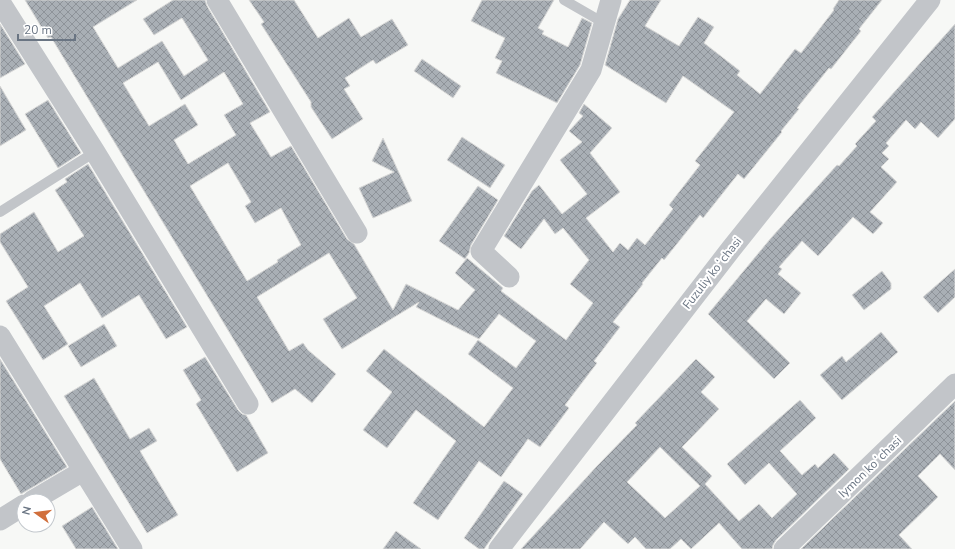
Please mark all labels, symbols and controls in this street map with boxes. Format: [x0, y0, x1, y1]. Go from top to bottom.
scale bar [18, 16, 75, 42]
text: 20 m [24, 22, 52, 38]
street label: Fuzuliy koʻchasi [679, 234, 745, 312]
street label: Iymon koʻchasi [835, 433, 905, 501]
north arrow [16, 493, 56, 533]
text: N [19, 505, 35, 517]

